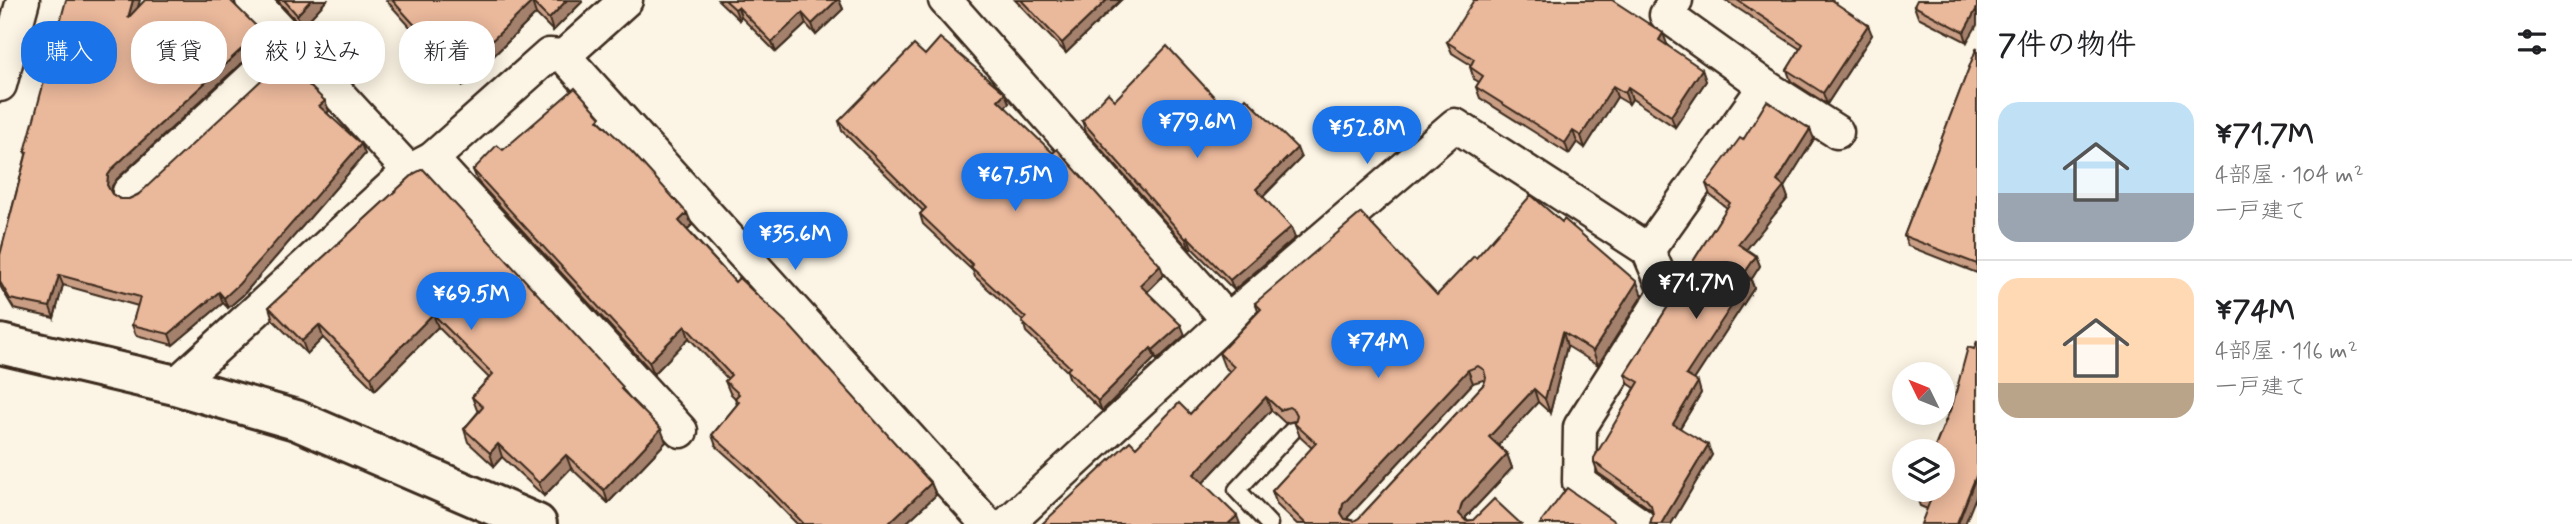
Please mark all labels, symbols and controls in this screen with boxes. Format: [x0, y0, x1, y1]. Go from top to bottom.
chip: 購入 [21, 21, 117, 84]
chip: 賃貸 [131, 21, 227, 84]
chip: 絞り込み [241, 21, 385, 84]
chip: 新着 [399, 21, 495, 84]
icon: filters [2513, 23, 2551, 61]
text: 7件の物件 [1998, 26, 2136, 65]
pin: ¥79.6M [1140, 100, 1254, 160]
pin: ¥52.8M [1310, 106, 1424, 166]
text: ¥79.6M [1158, 108, 1236, 138]
text: ¥52.8M [1328, 114, 1406, 144]
text: ¥71.7M [2215, 116, 2314, 155]
icon: home [2054, 130, 2138, 214]
pin: ¥67.5M [958, 154, 1072, 213]
text: ¥67.5M [977, 161, 1053, 191]
text: 4部屋 · 104 m² [2215, 161, 2364, 191]
text: 一戸建て [2215, 197, 2307, 227]
pin: ¥35.6M [738, 212, 852, 272]
text: ¥35.6M [759, 220, 831, 250]
pin: ¥71.7M [1639, 262, 1753, 321]
text: ¥71.7M [1658, 269, 1734, 299]
pin: ¥69.5M [414, 272, 528, 332]
text: ¥69.5M [432, 280, 510, 310]
text: ¥74M [2215, 292, 2295, 331]
icon: home [2054, 306, 2138, 390]
pin: ¥74M [1337, 320, 1419, 380]
text: ¥74M [1347, 328, 1409, 358]
text: 4部屋 · 116 m² [2215, 337, 2358, 367]
north arrow [1892, 362, 1955, 425]
map controls [1892, 362, 1955, 502]
text: 一戸建て [2215, 373, 2307, 403]
button: layers [1892, 439, 1955, 502]

